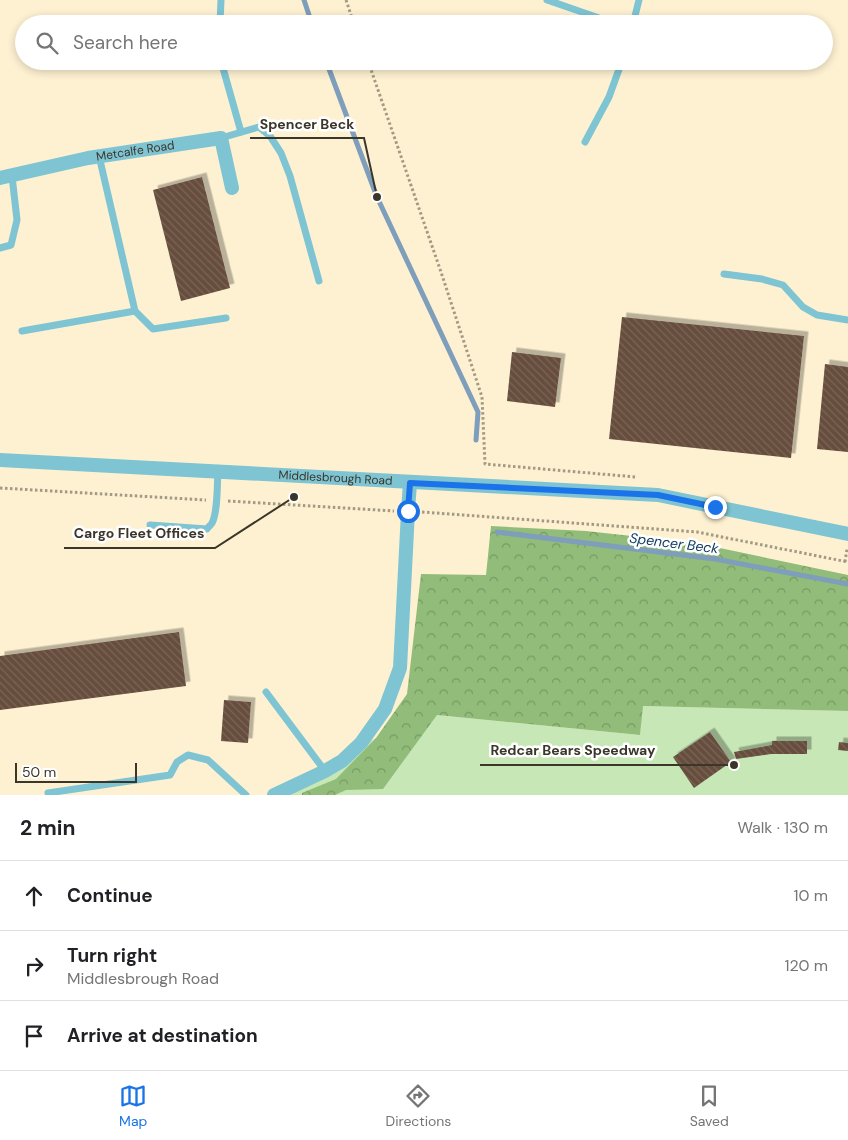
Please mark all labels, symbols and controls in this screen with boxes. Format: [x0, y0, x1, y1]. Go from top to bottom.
search box [15, 15, 833, 70]
icon: search [33, 29, 61, 57]
text: Search here [73, 30, 178, 55]
callout: Spencer Beck [250, 109, 364, 138]
text: Spencer Beck [260, 115, 354, 133]
street label: Metcalfe Road [95, 137, 176, 165]
street label: Middlesbrough Road [278, 467, 393, 489]
route end [704, 496, 727, 519]
route start [397, 500, 420, 523]
callout: Cargo Fleet Offices [64, 519, 215, 548]
text: Cargo Fleet Offices [74, 524, 204, 542]
water label: Spencer Beck [628, 529, 720, 557]
callout: Redcar Bears Speedway [480, 736, 665, 765]
text: Redcar Bears Speedway [491, 741, 656, 759]
scale bar [15, 760, 138, 783]
text: 50 m [22, 763, 56, 781]
text: 2 min [20, 814, 76, 842]
text: Walk · 130 m [737, 817, 828, 838]
icon: ahead [20, 882, 48, 910]
text: Continue [67, 883, 153, 908]
text: 10 m [794, 885, 828, 906]
text: Turn right [67, 943, 157, 968]
icon: right [20, 952, 48, 980]
text: 120 m [784, 955, 828, 976]
text: Middlesbrough Road [67, 968, 219, 989]
icon: arrive [20, 1022, 48, 1050]
text: Arrive at destination [67, 1023, 258, 1048]
tab: Map [119, 1082, 147, 1130]
tab: Directions [386, 1082, 451, 1130]
tab: Saved [690, 1082, 729, 1130]

